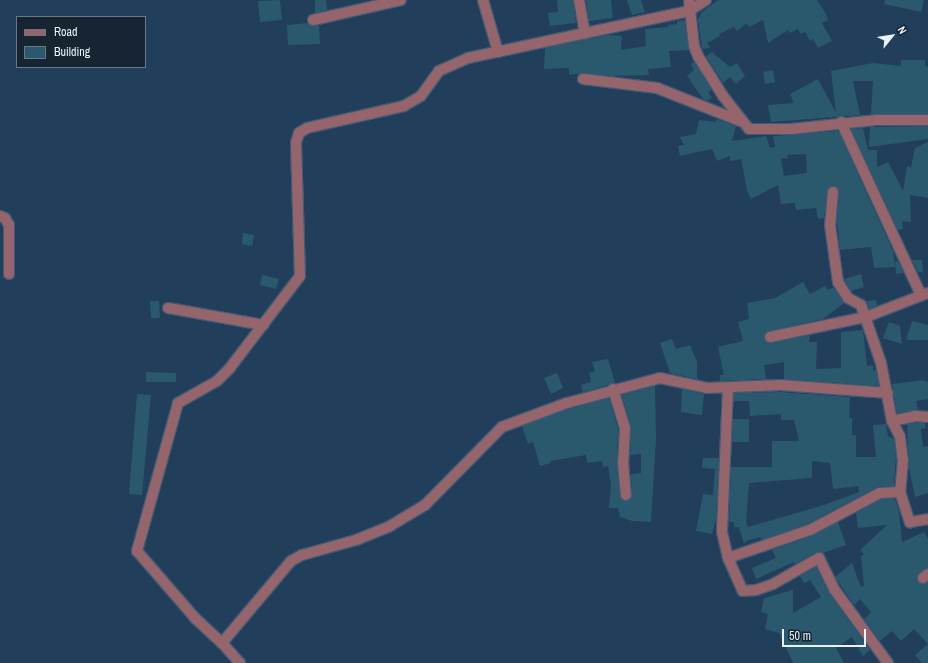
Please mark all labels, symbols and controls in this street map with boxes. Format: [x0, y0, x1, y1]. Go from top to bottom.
legend [16, 16, 146, 68]
north arrow [872, 16, 912, 56]
text: Road [54, 24, 78, 40]
text: N [895, 24, 910, 36]
text: Building [54, 44, 90, 60]
scale bar [784, 621, 868, 647]
text: 50 m [789, 628, 811, 644]

